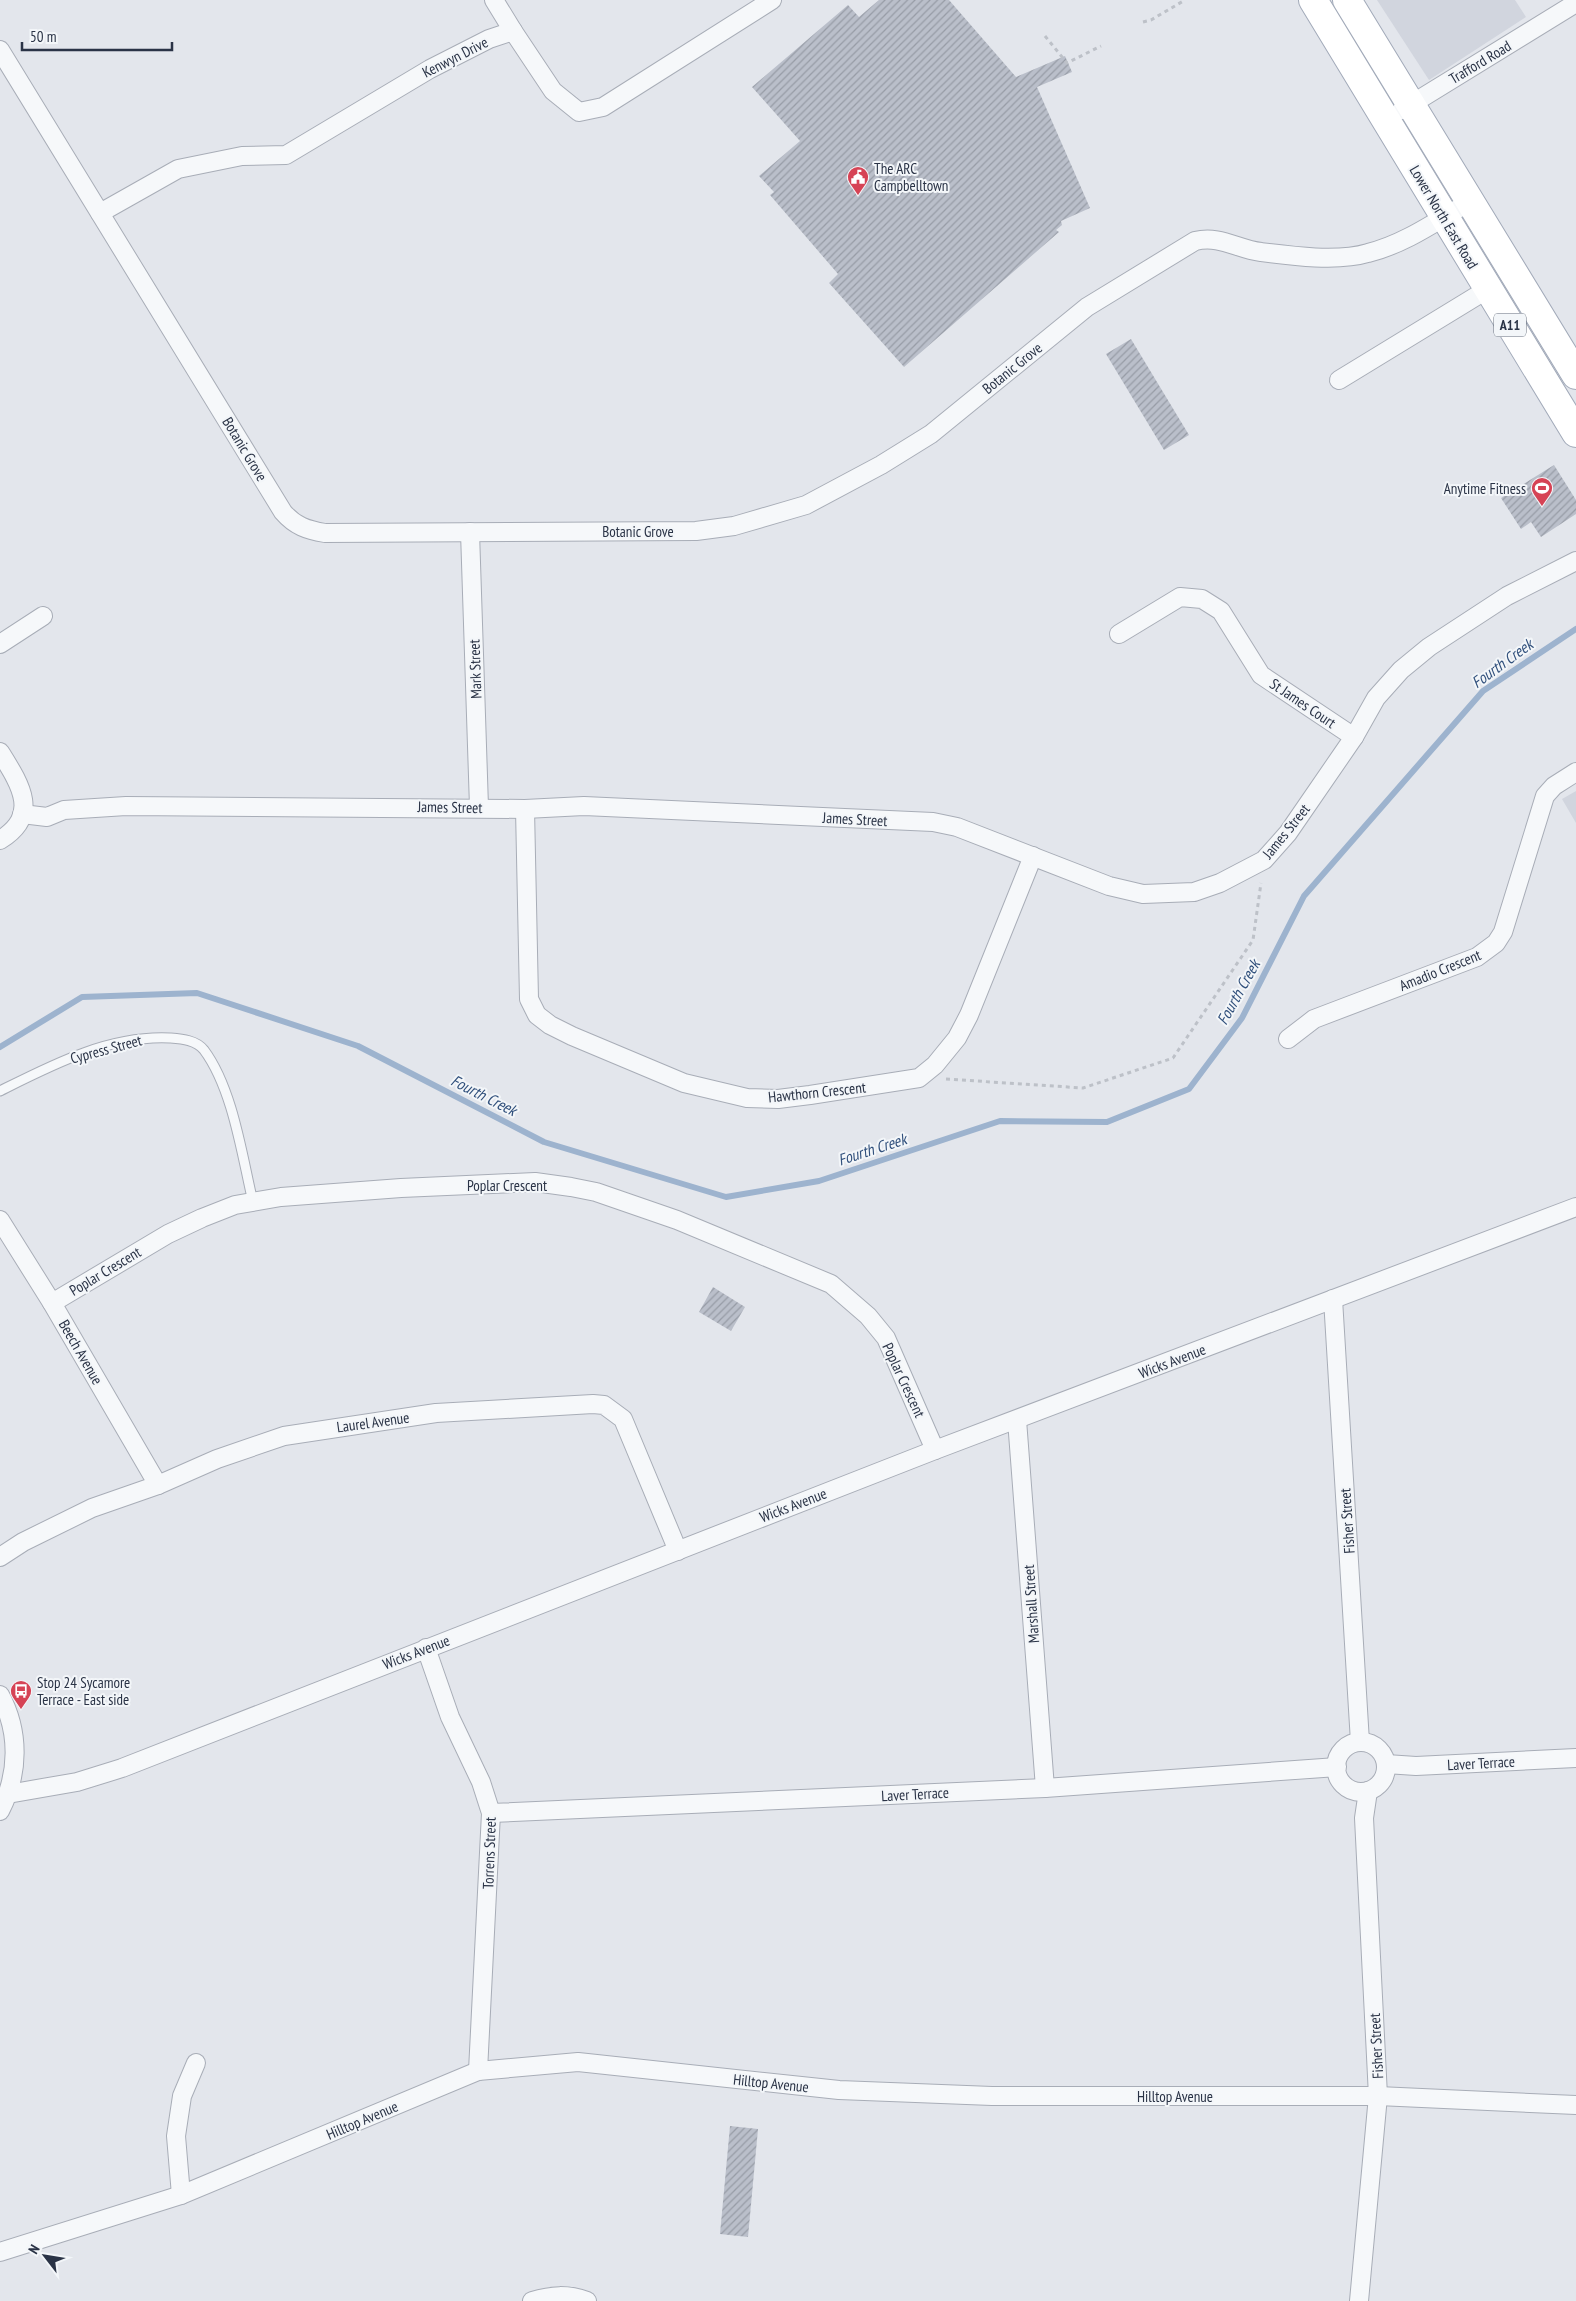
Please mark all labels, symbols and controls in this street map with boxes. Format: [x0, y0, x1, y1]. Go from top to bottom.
scale bar [22, 20, 172, 52]
text: 50 m [30, 27, 56, 46]
street label: Kenwyn Drive [419, 32, 491, 82]
street label: Trafford Road [1446, 36, 1514, 88]
place label: The ARC Campbelltown [874, 159, 948, 195]
street label: Lower North East Road [1406, 162, 1482, 272]
public building icon: The ARC Campbelltown [846, 165, 870, 196]
road number: A11 [1494, 314, 1526, 336]
street label: Botanic Grove [978, 338, 1046, 398]
street label: Botanic Grove [218, 413, 272, 485]
sports icon: Anytime Fitness [1530, 476, 1554, 507]
place label: Anytime Fitness [1444, 479, 1526, 498]
street label: Botanic Grove [602, 522, 674, 541]
water label: Fourth Creek [1467, 633, 1538, 692]
street label: Mark Street [464, 639, 486, 699]
street label: St James Court [1266, 674, 1340, 732]
street label: James Street [416, 797, 483, 817]
street label: James Street [1258, 800, 1314, 863]
street label: James Street [821, 808, 888, 830]
street label: Amadio Crescent [1396, 945, 1484, 995]
water label: Fourth Creek [1212, 955, 1265, 1028]
street label: Cypress Street [68, 1030, 144, 1068]
water label: Fourth Creek [448, 1070, 522, 1121]
street label: Hawthorn Crescent [767, 1077, 867, 1107]
water label: Fourth Creek [835, 1128, 910, 1169]
street label: Poplar Crescent [467, 1176, 547, 1195]
street label: Poplar Crescent [66, 1242, 144, 1300]
street label: Beech Avenue [55, 1316, 107, 1388]
street label: Poplar Crescent [878, 1340, 930, 1420]
street label: Wicks Avenue [1136, 1340, 1208, 1382]
street label: Laurel Avenue [336, 1408, 410, 1436]
street label: Wicks Avenue [757, 1484, 829, 1526]
street label: Fisher Street [1335, 1488, 1359, 1554]
street label: Marshall Street [1019, 1564, 1043, 1644]
street label: Wicks Avenue [380, 1631, 452, 1673]
place label: Stop 24 Sycamore Terrace - East side [37, 1673, 130, 1709]
bus stop icon: Stop 24 Sycamore Terrace - East side [9, 1679, 33, 1710]
street label: Laver Terrace [1447, 1752, 1515, 1774]
street label: Laver Terrace [881, 1783, 949, 1805]
street label: Torrens Street [478, 1817, 500, 1889]
street label: Fisher Street [1365, 2013, 1387, 2079]
street label: Hilltop Avenue [732, 2070, 810, 2096]
street label: Hilltop Avenue [1137, 2087, 1213, 2106]
street label: Hilltop Avenue [323, 2096, 401, 2144]
north arrow [20, 2231, 70, 2281]
text: N [24, 2241, 44, 2257]

